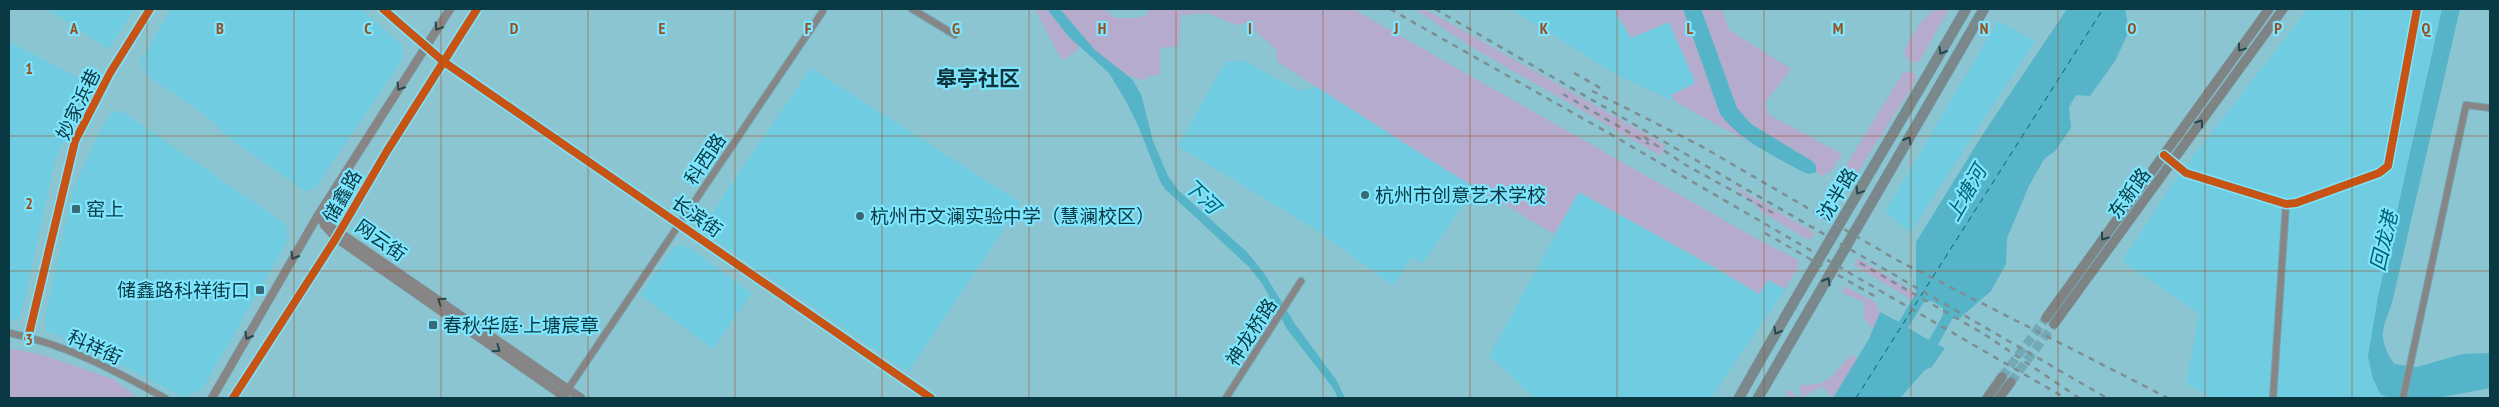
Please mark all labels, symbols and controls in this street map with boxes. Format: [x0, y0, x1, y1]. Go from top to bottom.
text: A [69, 18, 79, 38]
text: B [216, 18, 224, 38]
text: C [364, 18, 372, 38]
text: D [510, 18, 519, 38]
text: E [659, 18, 666, 38]
text: F [805, 18, 812, 38]
text: G [952, 18, 960, 38]
text: H [1098, 18, 1106, 38]
text: I [1248, 18, 1252, 38]
text: J [1393, 18, 1398, 38]
text: K [1540, 18, 1549, 38]
text: L [1687, 18, 1694, 38]
text: M [1833, 18, 1843, 38]
text: N [1980, 18, 1988, 38]
text: O [2128, 18, 2137, 38]
text: P [2274, 18, 2282, 38]
text: Q [2422, 18, 2432, 38]
one-way arrow [434, 22, 444, 31]
one-way arrow [2238, 42, 2247, 52]
one-way arrow [1938, 46, 1948, 55]
text: 1 [25, 58, 33, 78]
street label: 妙家浜巷 [51, 65, 105, 143]
district label: 皋亭社区 [936, 65, 1020, 92]
one-way arrow [396, 82, 406, 91]
one-way arrow [2194, 119, 2203, 129]
street label: 科西路 [679, 129, 731, 189]
one-way arrow [1902, 136, 1912, 145]
water label: 上塘河 [1940, 157, 1994, 225]
street label: 沈半路 [1812, 163, 1862, 225]
street label: 东新路 [2103, 163, 2155, 223]
street label: 储鑫路 [317, 165, 367, 227]
water label: 下河 [1179, 173, 1228, 222]
place label: 杭州市创意艺术学校 [1375, 183, 1546, 207]
one-way arrow [1855, 185, 1865, 194]
marker: 杭州市创意艺术学校 [1359, 189, 1371, 201]
street label: 长滨街 [667, 190, 727, 242]
text: 2 [25, 193, 33, 213]
place label: 窑上 [86, 197, 124, 221]
marker: 窑上 [70, 203, 82, 215]
place label: 杭州市文澜实验中学（慧澜校区） [870, 204, 1155, 228]
water label: 回龙港 [2365, 206, 2404, 273]
marker: 杭州市文澜实验中学（慧澜校区） [854, 210, 866, 222]
street label: 网云街 [351, 214, 411, 266]
one-way arrow [2101, 231, 2110, 241]
one-way arrow [291, 250, 301, 259]
one-way arrow [1820, 277, 1830, 286]
place label: 储鑫路科祥街口 [117, 278, 250, 302]
marker: 储鑫路科祥街口 [254, 284, 266, 296]
street label: 神龙桥路 [1220, 294, 1282, 370]
one-way arrow [438, 298, 447, 308]
place label: 春秋华庭·上塘宸章 [443, 313, 599, 337]
marker: 春秋华庭·上塘宸章 [427, 319, 439, 331]
street label: 科祥街 [64, 324, 126, 370]
one-way arrow [1773, 326, 1783, 335]
text: 3 [25, 329, 33, 349]
one-way arrow [244, 331, 254, 340]
one-way arrow [491, 343, 500, 352]

